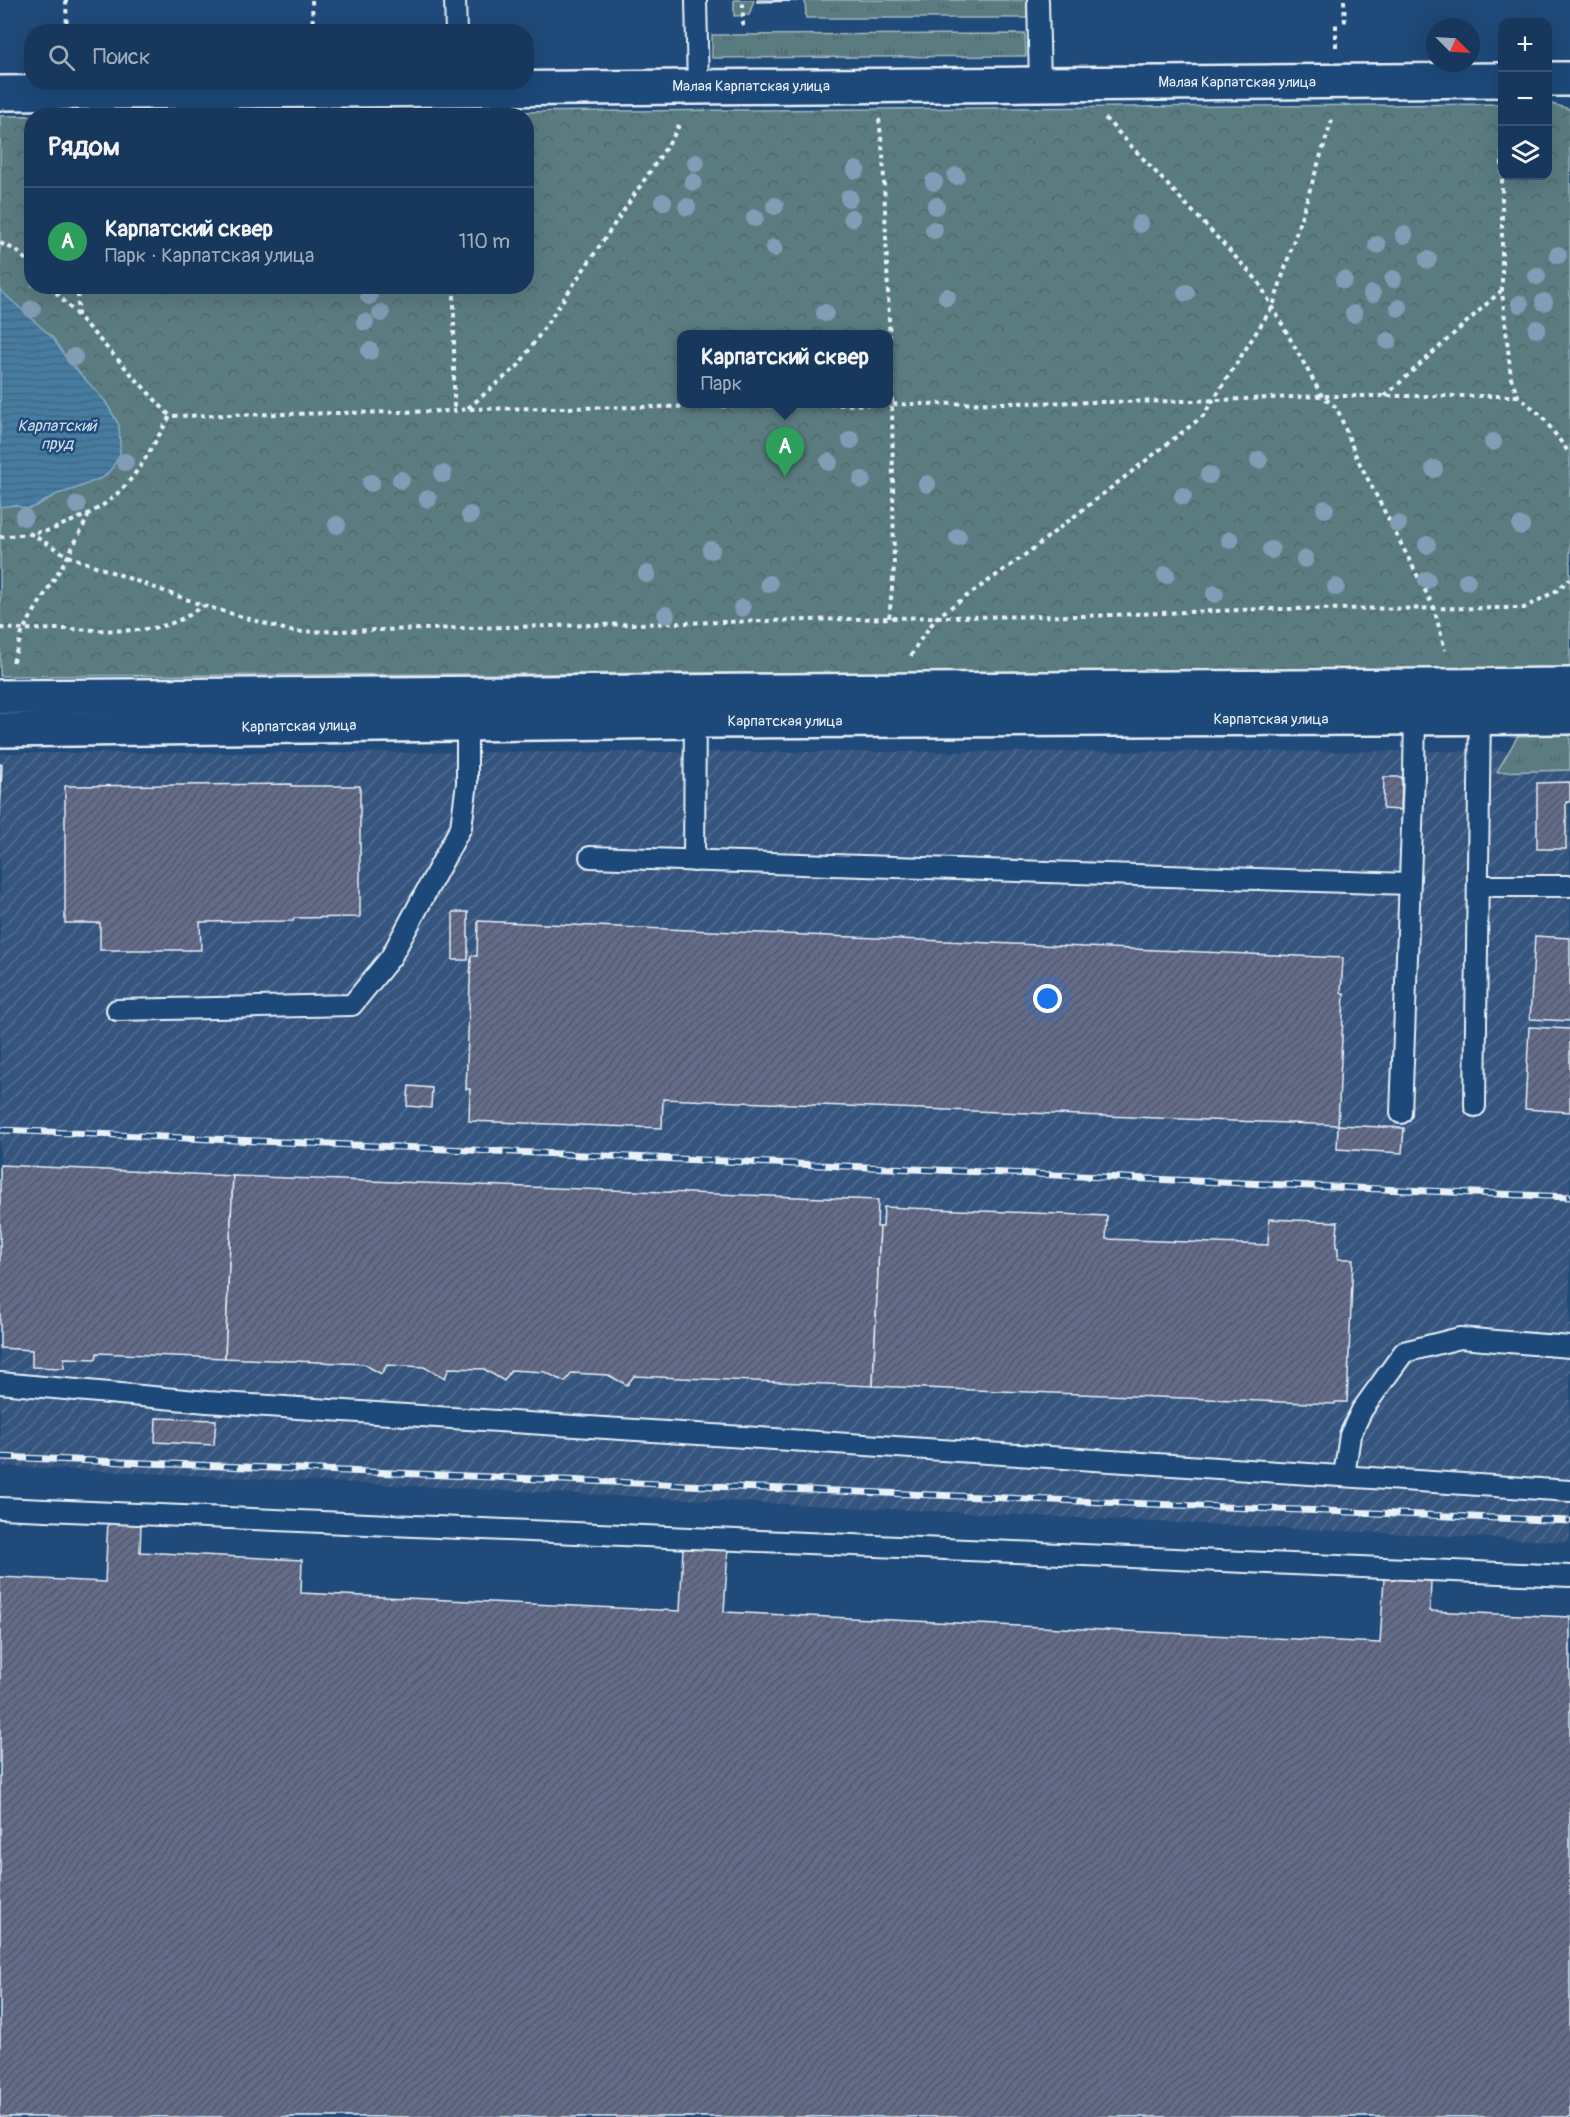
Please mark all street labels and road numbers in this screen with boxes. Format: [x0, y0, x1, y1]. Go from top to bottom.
street label: Малая Карпатская улица [1158, 73, 1316, 92]
street label: Малая Карпатская улица [672, 77, 830, 96]
street label: Карпатская улица [1214, 710, 1328, 729]
street label: Карпатская улица [728, 712, 842, 731]
street label: Карпатская улица [241, 716, 357, 737]

